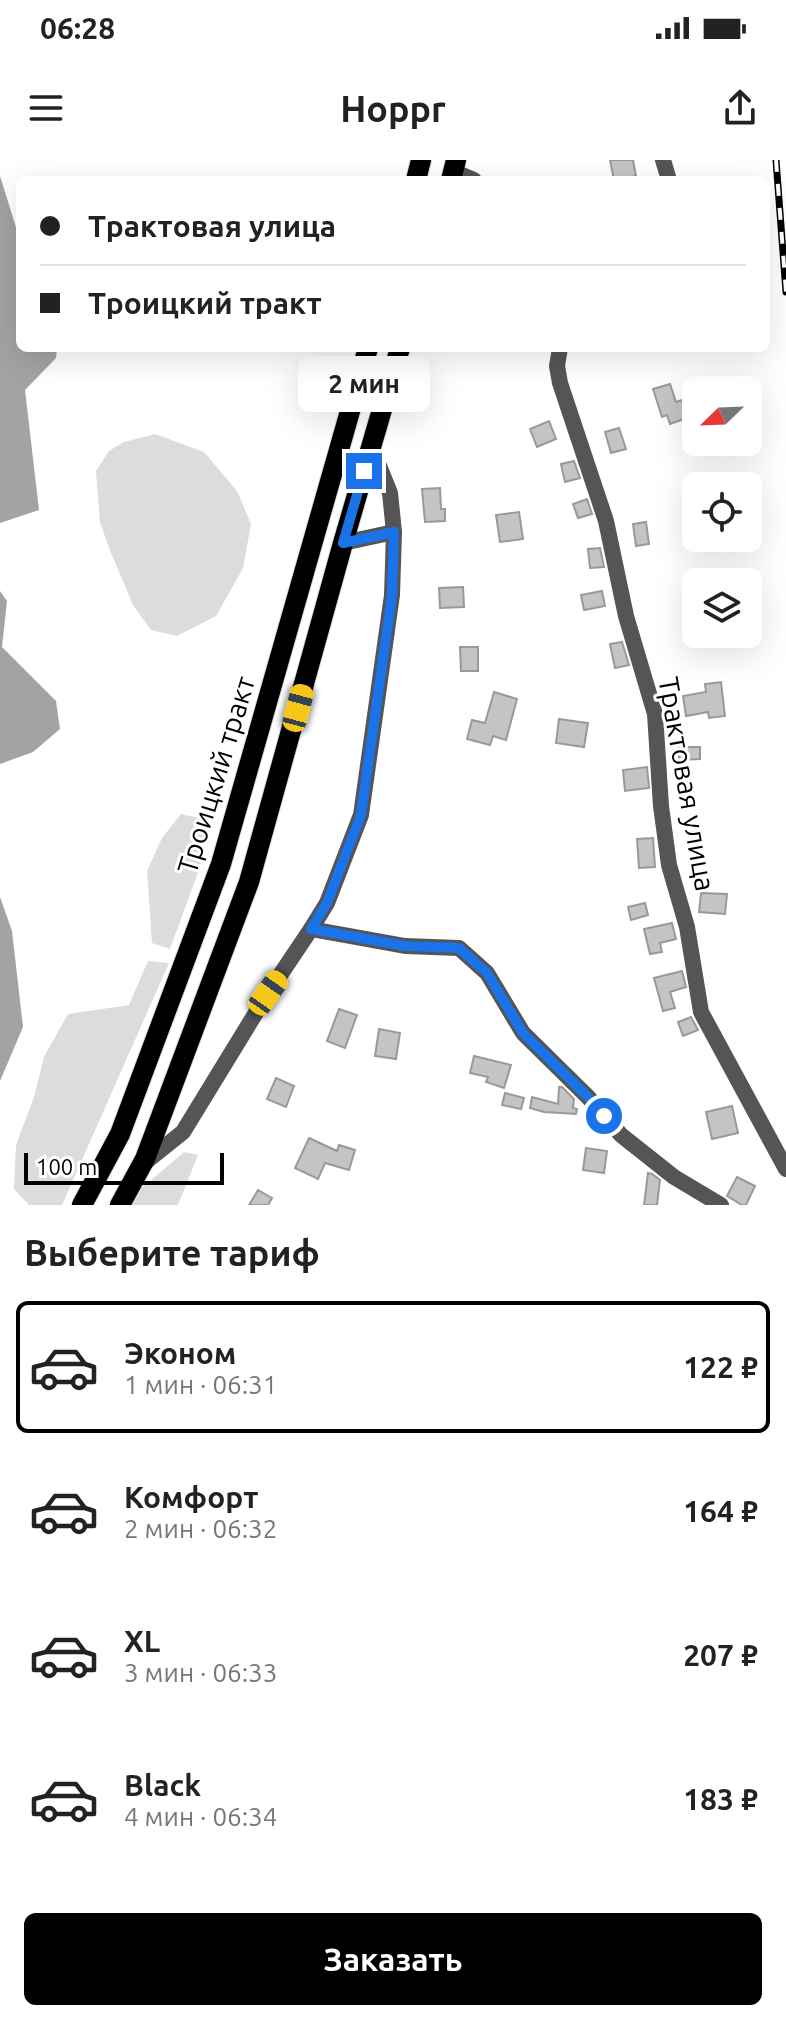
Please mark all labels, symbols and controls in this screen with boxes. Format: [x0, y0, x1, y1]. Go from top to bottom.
text: 06:28 [40, 11, 115, 45]
icon: menu [24, 86, 68, 130]
icon: share [718, 86, 762, 130]
text: Hoppr [340, 88, 446, 129]
text: Трактовая улица [88, 209, 336, 243]
text: Троицкий тракт [88, 286, 322, 320]
callout: 2 мин [298, 355, 430, 411]
text: 2 мин [328, 369, 400, 398]
north arrow [682, 376, 762, 456]
map controls [682, 376, 762, 648]
route end [346, 453, 382, 489]
button: locate [682, 472, 762, 552]
button: layers [682, 568, 762, 648]
street label: Троицкий тракт [171, 672, 260, 877]
street label: Трактовая улица [653, 674, 722, 893]
car [280, 682, 316, 734]
car [244, 966, 292, 1020]
route start [586, 1098, 622, 1134]
scale bar [24, 1149, 224, 1185]
text: 100 m [36, 1154, 97, 1179]
text: Выберите тариф [24, 1232, 320, 1273]
icon: car [28, 1331, 100, 1403]
text: Эконом [124, 1336, 236, 1370]
text: 122 ₽ [683, 1350, 758, 1384]
text: 1 мин · 06:31 [124, 1370, 277, 1399]
icon: car [28, 1475, 100, 1547]
text: Комфорт [124, 1480, 258, 1514]
text: 164 ₽ [683, 1494, 758, 1528]
text: 2 мин · 06:32 [124, 1514, 277, 1543]
icon: car [28, 1619, 100, 1691]
text: XL [124, 1624, 160, 1658]
text: 207 ₽ [683, 1638, 758, 1672]
text: 3 мин · 06:33 [124, 1658, 277, 1687]
icon: car [28, 1763, 100, 1835]
text: Black [124, 1768, 201, 1802]
text: 183 ₽ [683, 1782, 758, 1816]
text: 4 мин · 06:34 [124, 1802, 277, 1831]
button: Заказать [24, 1913, 762, 2005]

